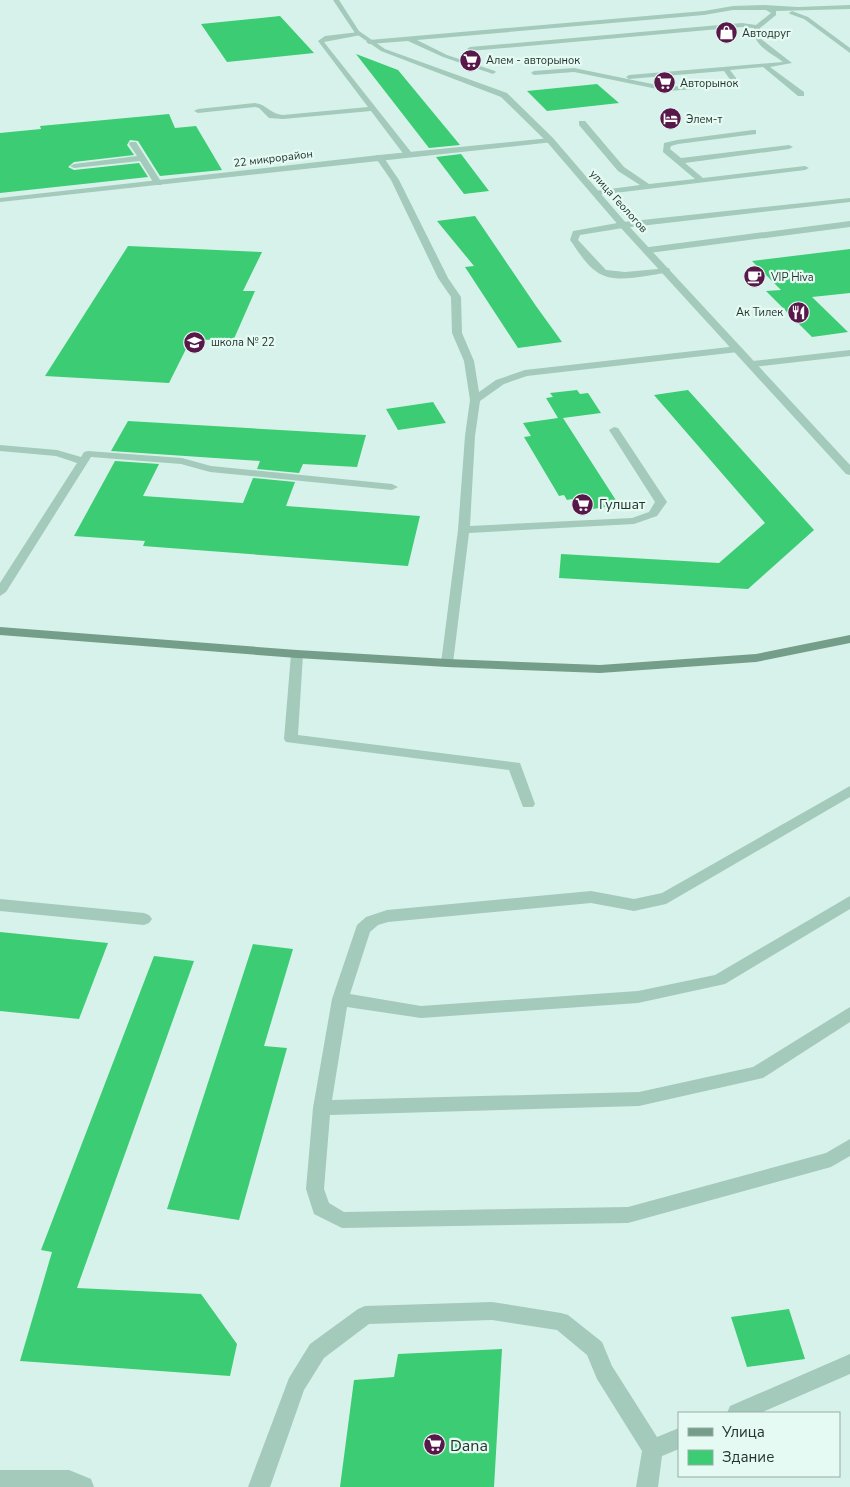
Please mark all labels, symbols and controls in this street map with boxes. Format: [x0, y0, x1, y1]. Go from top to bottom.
shop icon: Автодруг [714, 21, 738, 45]
place label: Автодруг [742, 26, 791, 41]
supermarket icon: Алем - авторынок [458, 48, 482, 72]
place label: Алем - авторынок [486, 53, 580, 68]
supermarket icon: Авторынок [652, 71, 676, 95]
place label: Авторынок [680, 76, 738, 91]
hotel icon: Элем-т [658, 107, 682, 131]
place label: Элем-т [686, 112, 722, 127]
street label: 22 микрорайон [233, 146, 314, 171]
street label: улица Геологов [586, 167, 651, 236]
cafe icon: VIP Hiva [743, 265, 767, 289]
place label: VIP Hiva [770, 270, 814, 285]
restaurant icon: Ак Тилек [787, 300, 811, 324]
place label: Ак Тилек [736, 305, 783, 320]
school or university icon: школа № 22 [183, 330, 207, 354]
place label: школа № 22 [211, 335, 275, 350]
supermarket icon: Гулшат [571, 492, 595, 516]
place label: Гулшат [599, 495, 646, 514]
legend [678, 1412, 840, 1477]
text: Улица [721, 1422, 765, 1442]
supermarket icon: Dana [422, 1433, 446, 1457]
place label: Dana [450, 1435, 488, 1457]
text: Здание [722, 1447, 774, 1467]

